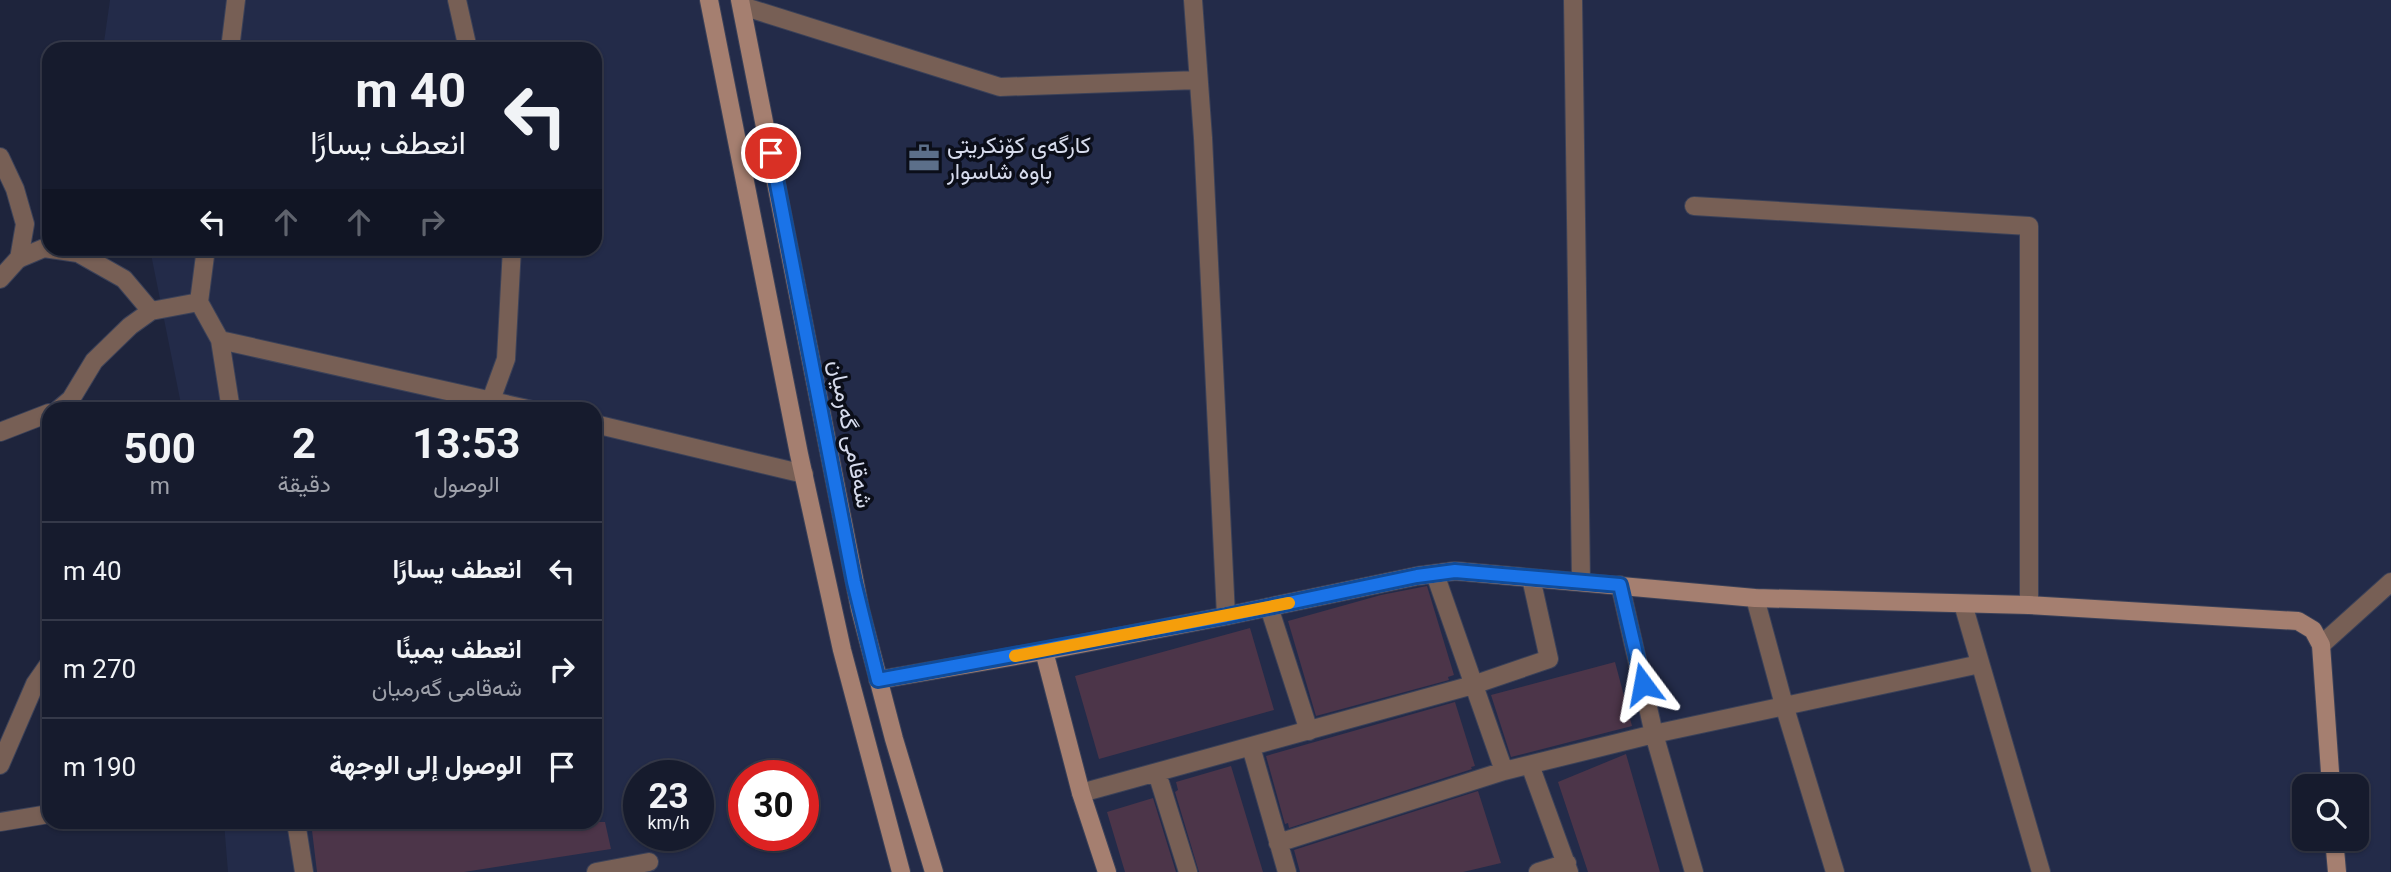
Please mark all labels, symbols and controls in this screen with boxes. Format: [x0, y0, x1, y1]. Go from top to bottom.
text: 40 m [355, 62, 466, 119]
icon: left [490, 70, 581, 161]
pin [741, 123, 801, 183]
text: انعطف يسارًا [310, 124, 466, 162]
place label: کارگەی کۆنکریتی باوە شاسوار [946, 132, 1091, 186]
icon: arrive [752, 134, 790, 172]
office icon: کارگەی کۆنکریتی باوە شاسوار [907, 141, 941, 175]
icon: left [194, 203, 232, 241]
icon: ahead [267, 203, 305, 241]
icon: ahead [340, 203, 378, 241]
icon: right [413, 203, 451, 241]
street label: شەقامی گەرمیان [822, 358, 878, 511]
text: 2 [292, 419, 316, 468]
text: 13:53 [412, 419, 520, 468]
text: 500 [124, 424, 196, 473]
text: دقيقة [277, 471, 331, 498]
text: الوصول [433, 471, 500, 498]
text: m [150, 473, 170, 500]
icon: left [543, 552, 581, 590]
text: انعطف يسارًا [392, 554, 522, 584]
text: 40 m [63, 556, 122, 586]
text: انعطف يمينًا [396, 634, 522, 664]
position arrow [1606, 647, 1680, 721]
icon: right [543, 650, 581, 688]
text: 270 m [63, 654, 136, 684]
text: شەقامی گەرمیان [372, 675, 522, 702]
icon: arrive [543, 748, 581, 786]
text: الوصول إلى الوجهة [329, 750, 522, 780]
text: 190 m [63, 752, 136, 782]
speed limit sign: 30 [728, 760, 819, 851]
map controls [2292, 774, 2369, 851]
button: search [2292, 774, 2369, 851]
text: 23 [648, 776, 689, 817]
text: km/h [647, 812, 690, 833]

